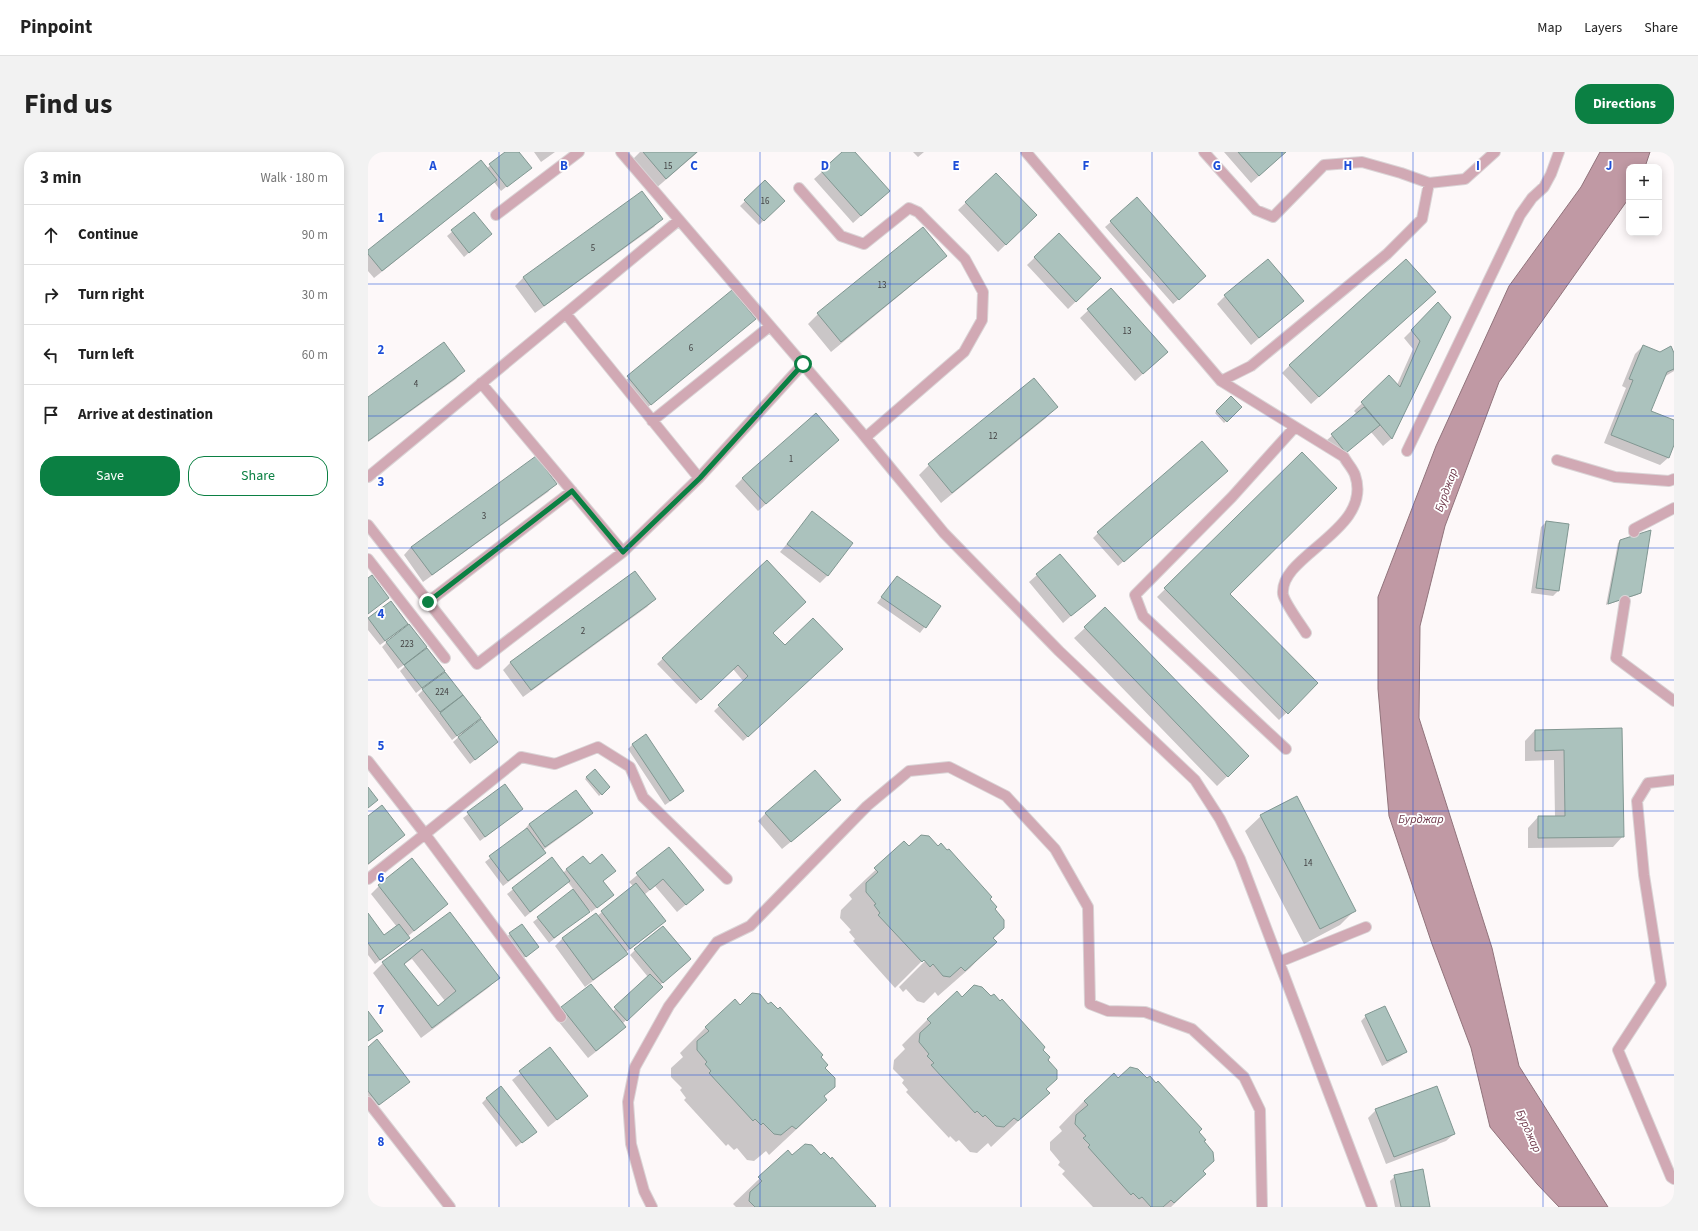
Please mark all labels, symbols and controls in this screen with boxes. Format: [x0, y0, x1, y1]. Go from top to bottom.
text: Pinpoint [20, 14, 92, 41]
text: Map [1537, 18, 1562, 38]
text: Layers [1584, 18, 1622, 38]
text: Share [1644, 18, 1678, 38]
text: Find us [24, 84, 112, 124]
button: Directions [1575, 84, 1674, 124]
text: A [428, 157, 437, 175]
text: B [560, 157, 568, 175]
text: C [690, 157, 698, 175]
text: D [821, 157, 829, 175]
text: E [952, 157, 960, 175]
text: F [1083, 157, 1090, 175]
text: G [1213, 157, 1221, 175]
text: H [1344, 157, 1352, 175]
text: I [1476, 157, 1480, 175]
text: J [1606, 157, 1612, 175]
house number: 15 [664, 160, 673, 173]
map controls [1626, 164, 1662, 236]
button: + [1626, 164, 1662, 200]
text: 3 min [40, 166, 81, 190]
text: Walk · 180 m [260, 169, 328, 187]
house number: 16 [761, 195, 770, 208]
button: − [1626, 200, 1662, 236]
text: 1 [378, 209, 385, 227]
icon: ahead [40, 224, 62, 246]
text: Continue [78, 224, 138, 245]
text: 90 m [302, 226, 328, 244]
house number: 5 [591, 242, 596, 255]
house number: 13 [878, 279, 887, 292]
icon: right [40, 284, 62, 306]
text: Turn right [78, 284, 144, 305]
text: 30 m [302, 286, 328, 304]
house number: 13 [1123, 325, 1132, 338]
text: 2 [378, 341, 385, 359]
house number: 6 [689, 342, 694, 355]
icon: left [40, 344, 62, 366]
text: Turn left [78, 344, 134, 365]
text: 60 m [302, 346, 328, 364]
route start [794, 355, 812, 373]
house number: 4 [414, 378, 419, 391]
icon: arrive [40, 404, 62, 426]
text: Arrive at destination [78, 404, 213, 425]
house number: 12 [989, 430, 998, 443]
house number: 1 [789, 453, 793, 466]
button: Save [40, 456, 180, 496]
button: Share [188, 456, 328, 496]
water label: Бурджар [1431, 466, 1462, 514]
text: 3 [378, 473, 385, 491]
house number: 3 [482, 510, 487, 523]
route end [419, 593, 437, 611]
text: 4 [378, 605, 385, 623]
house number: 2 [581, 625, 586, 638]
house number: 223 [400, 638, 414, 651]
house number: 224 [435, 686, 449, 699]
text: 5 [378, 737, 385, 755]
water label: Бурджар [1398, 811, 1444, 828]
house number: 14 [1304, 857, 1313, 870]
text: 6 [378, 869, 385, 887]
text: 7 [378, 1001, 385, 1019]
water label: Бурджар [1512, 1107, 1546, 1155]
text: 8 [378, 1133, 385, 1151]

